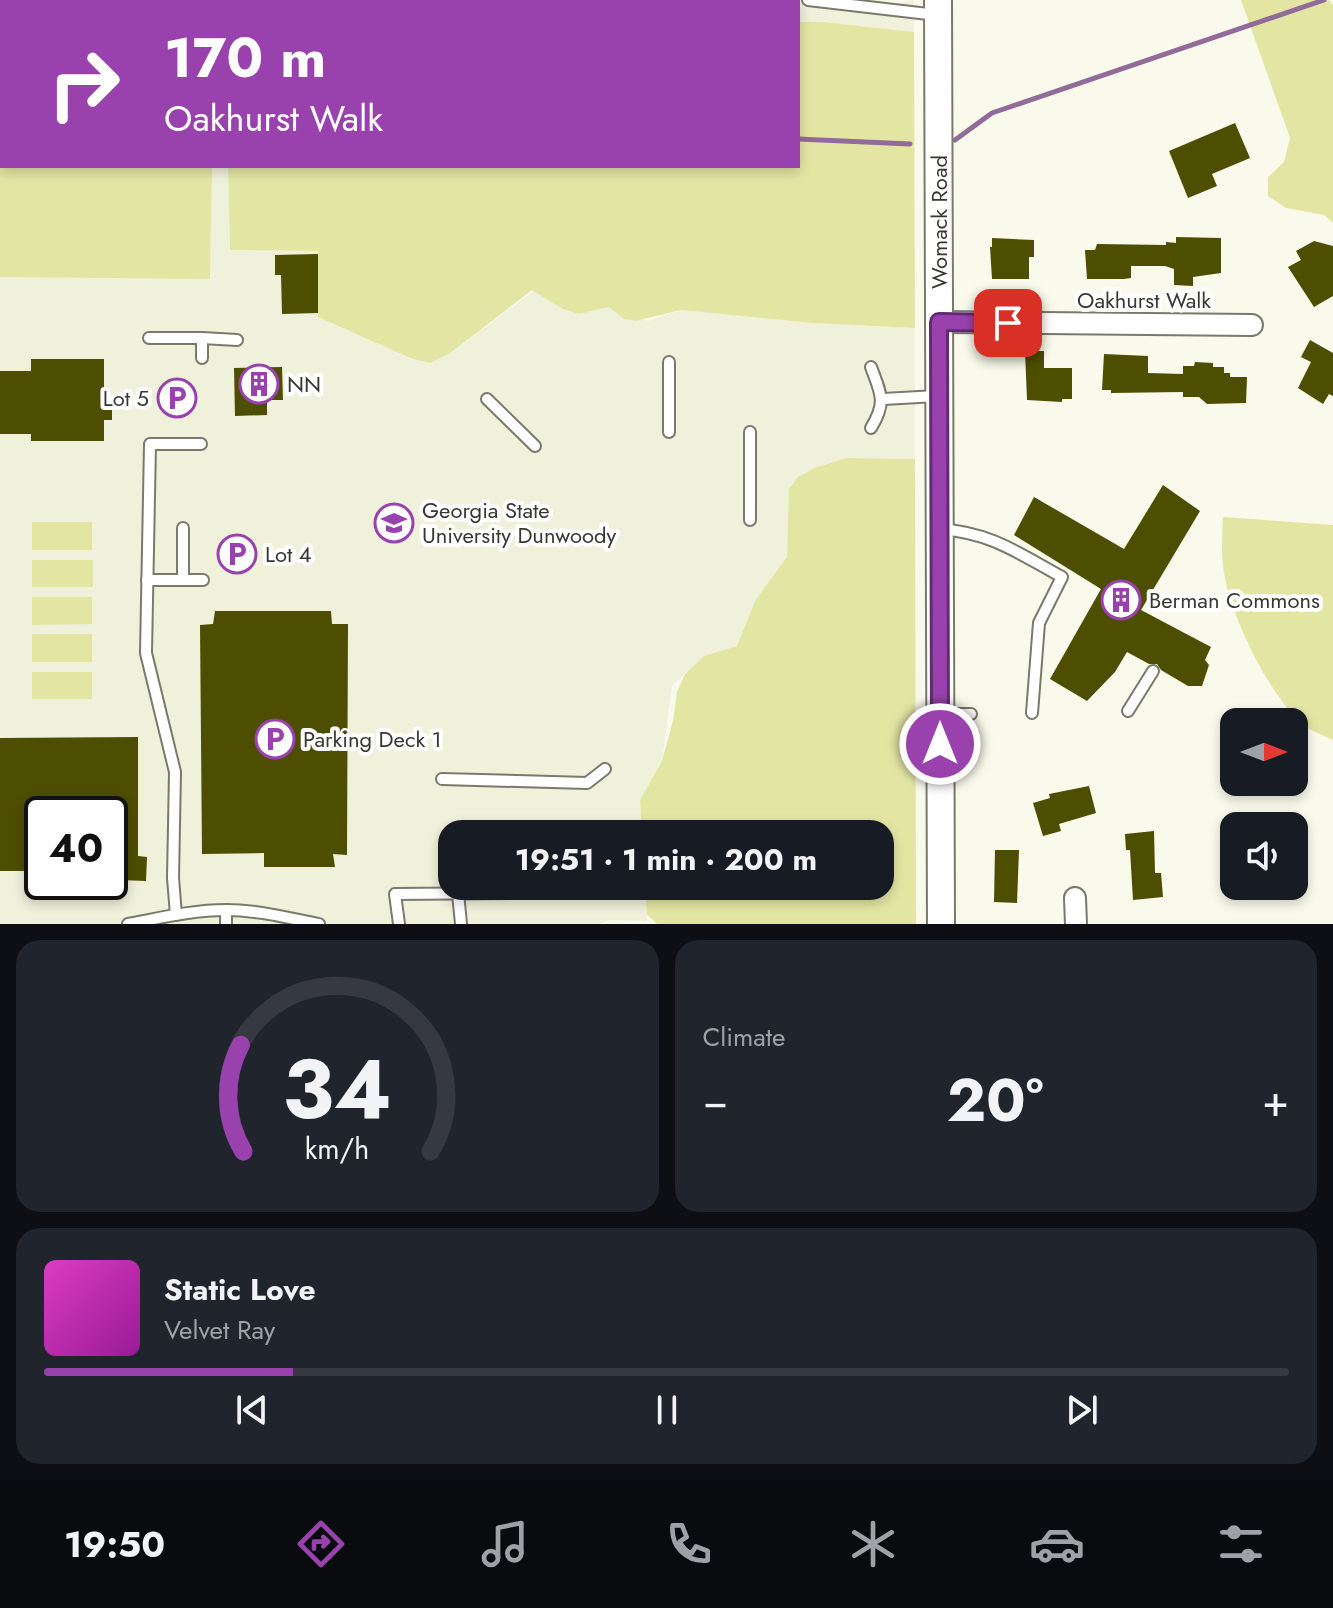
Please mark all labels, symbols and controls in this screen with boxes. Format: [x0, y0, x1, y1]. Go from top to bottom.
text: 170 m [164, 17, 326, 98]
icon: right [32, 32, 136, 136]
text: Oakhurst Walk [164, 92, 383, 144]
street label: Womack Road [923, 155, 955, 289]
street label: Oakhurst Walk [1077, 284, 1211, 316]
pin [974, 289, 1042, 357]
icon: arrive [986, 301, 1030, 345]
building icon: NN [238, 363, 280, 405]
place label: NN [287, 368, 321, 400]
parking icon: Lot 5 [156, 377, 198, 419]
place label: Lot 5 [103, 382, 149, 414]
place label: Georgia State University Dunwoody [422, 494, 617, 551]
school or university icon: Georgia State University Dunwoody [373, 502, 415, 544]
parking icon: Lot 4 [216, 533, 258, 575]
place label: Lot 4 [265, 538, 312, 570]
building icon: Berman Commons [1100, 579, 1142, 621]
place label: Berman Commons [1149, 584, 1320, 616]
position arrow [898, 702, 982, 786]
north arrow [1220, 708, 1308, 796]
map controls [1220, 708, 1308, 900]
parking icon: Parking Deck 1 [254, 718, 296, 760]
place label: Parking Deck 1 [303, 723, 442, 755]
speed limit sign: 40 [24, 796, 128, 900]
button: sound [1220, 812, 1308, 900]
text: 19:51 · 1 min · 200 m [515, 838, 817, 881]
text: Climate [703, 1018, 785, 1056]
text: 34 [282, 1029, 392, 1149]
text: 20° [947, 1057, 1044, 1144]
text: − [703, 1069, 728, 1133]
text: + [1262, 1069, 1289, 1133]
text: km/h [305, 1128, 370, 1170]
text: Static Love [164, 1268, 316, 1311]
text: Velvet Ray [164, 1311, 275, 1349]
icon: previous [230, 1388, 274, 1432]
icon: pause [645, 1388, 689, 1432]
icon: next [1060, 1388, 1104, 1432]
icon: directions [293, 1516, 349, 1572]
icon: music [477, 1516, 533, 1572]
icon: phone [661, 1516, 717, 1572]
icon: climate [845, 1516, 901, 1572]
icon: car [1029, 1516, 1085, 1572]
icon: filters [1213, 1516, 1269, 1572]
text: 19:50 [64, 1518, 165, 1570]

